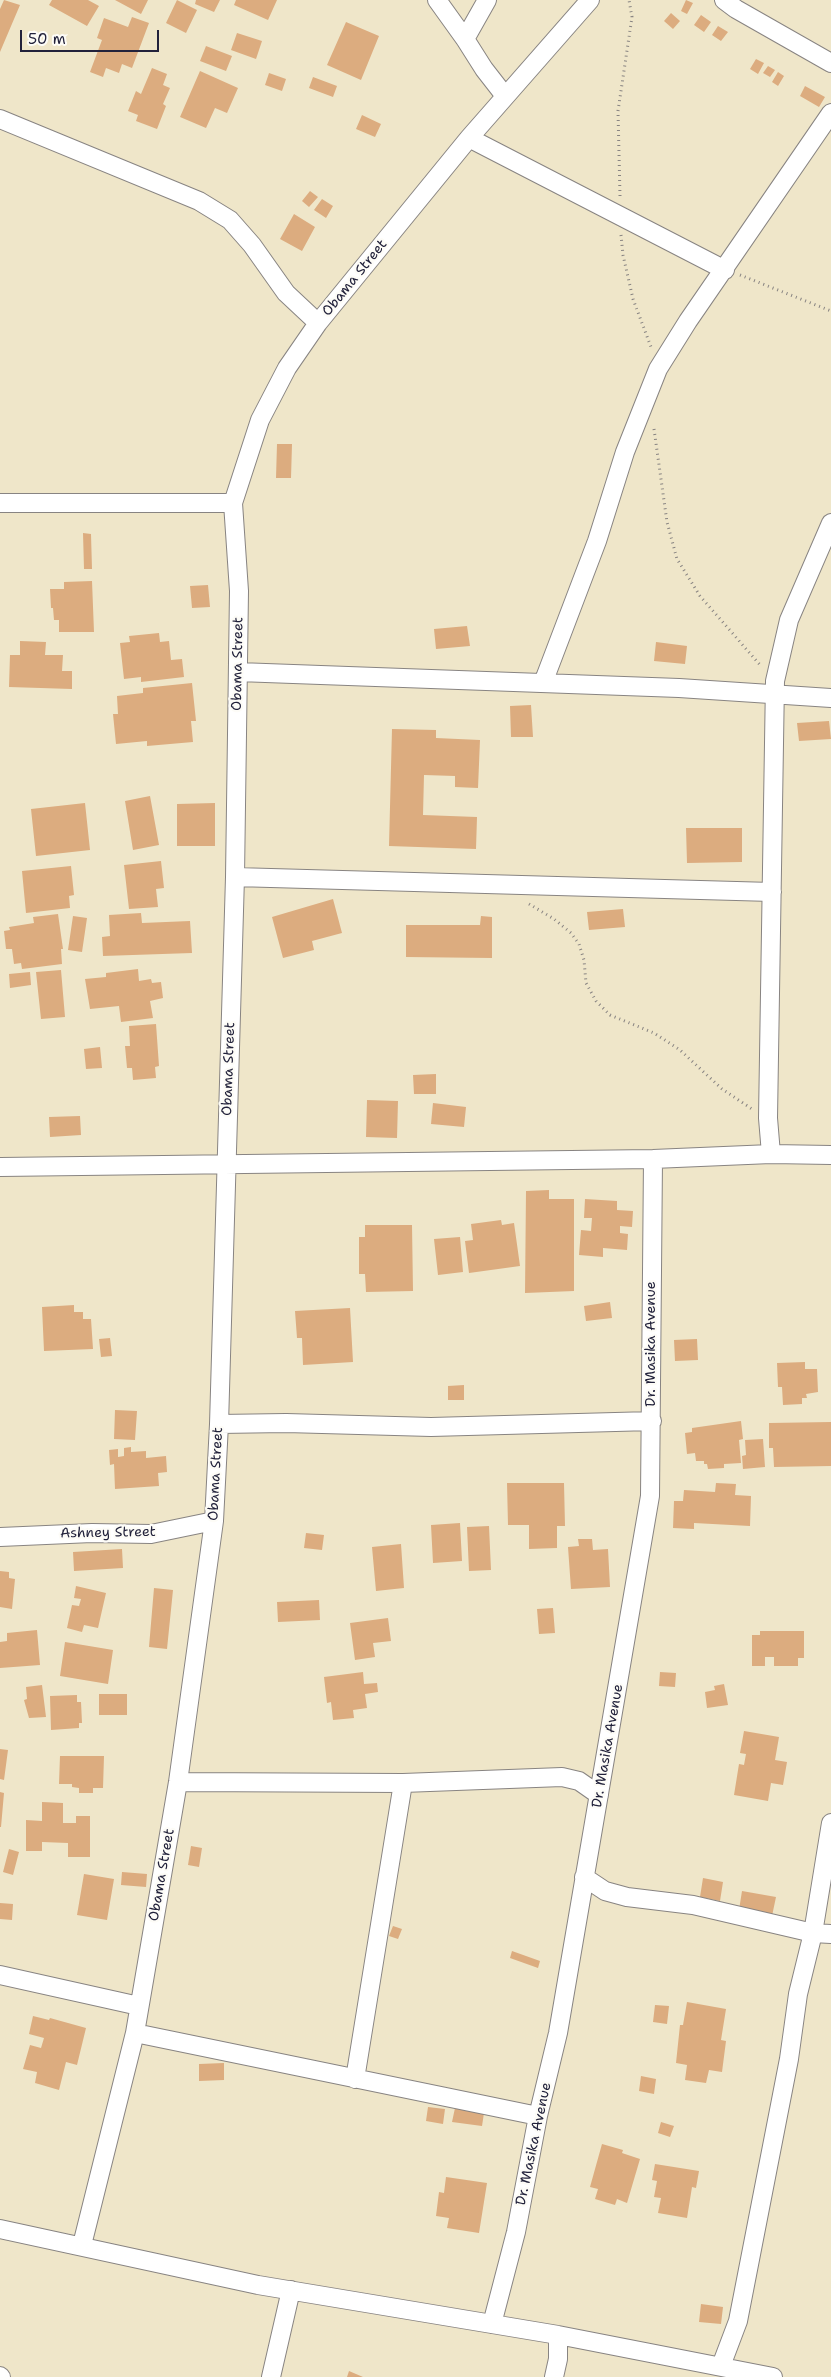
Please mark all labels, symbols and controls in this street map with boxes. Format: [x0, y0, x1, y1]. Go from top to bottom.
scale bar [22, 20, 161, 52]
text: 50 m [28, 29, 66, 49]
street label: Obama Street [319, 236, 391, 320]
street label: Obama Street [229, 617, 247, 711]
street label: Obama Street [219, 1022, 239, 1116]
street label: Dr. Masika Avenue [643, 1281, 659, 1407]
street label: Obama Street [205, 1427, 227, 1521]
street label: Ashney Street [60, 1524, 156, 1542]
street label: Dr. Masika Avenue [589, 1683, 627, 1809]
street label: Obama Street [146, 1827, 178, 1923]
street label: Dr. Masika Avenue [513, 2081, 555, 2207]

